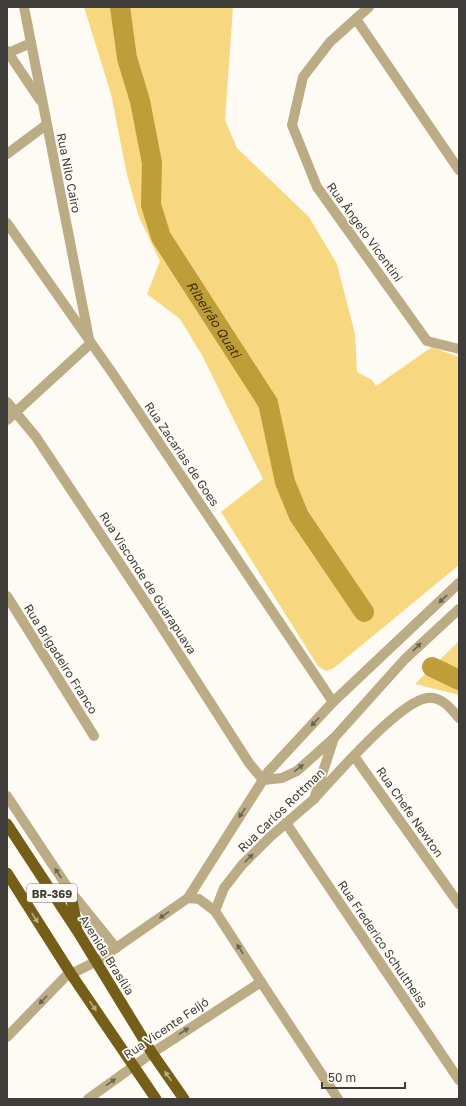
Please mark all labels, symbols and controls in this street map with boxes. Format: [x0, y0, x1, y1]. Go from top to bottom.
street label: Rua Nilo Cairo [54, 132, 84, 214]
street label: Rua Ângelo Vicentini [324, 179, 406, 285]
water label: Ribeirão Quati [183, 278, 245, 362]
street label: Rua Zacarias de Goes [141, 399, 223, 509]
street label: Rua Visconde de Guarapuava [96, 509, 200, 657]
one-way arrow [438, 594, 448, 603]
street label: Rua Brigadeiro Franco [21, 601, 101, 717]
one-way arrow [412, 643, 422, 652]
one-way arrow [310, 717, 320, 727]
one-way arrow [294, 764, 305, 772]
street label: Rua Chefe Newton [373, 764, 447, 860]
street label: Rua Carlos Rottman [235, 765, 327, 855]
one-way arrow [238, 808, 246, 818]
one-way arrow [244, 853, 254, 863]
one-way arrow [54, 868, 62, 878]
street label: Rua Frederico Schultheiss [335, 878, 431, 1010]
road number: BR-369 [27, 884, 77, 902]
one-way arrow [159, 911, 169, 919]
one-way arrow [32, 912, 39, 924]
street label: Avenida Brasília [76, 912, 138, 998]
one-way arrow [236, 943, 243, 955]
street label: Rua Vicente Feijó [121, 994, 211, 1062]
one-way arrow [38, 995, 48, 1005]
one-way arrow [89, 1001, 97, 1011]
one-way arrow [179, 1028, 190, 1035]
scale bar [322, 1064, 405, 1090]
text: 50 m [328, 1070, 356, 1085]
one-way arrow [164, 1071, 172, 1081]
one-way arrow [105, 1078, 116, 1086]

